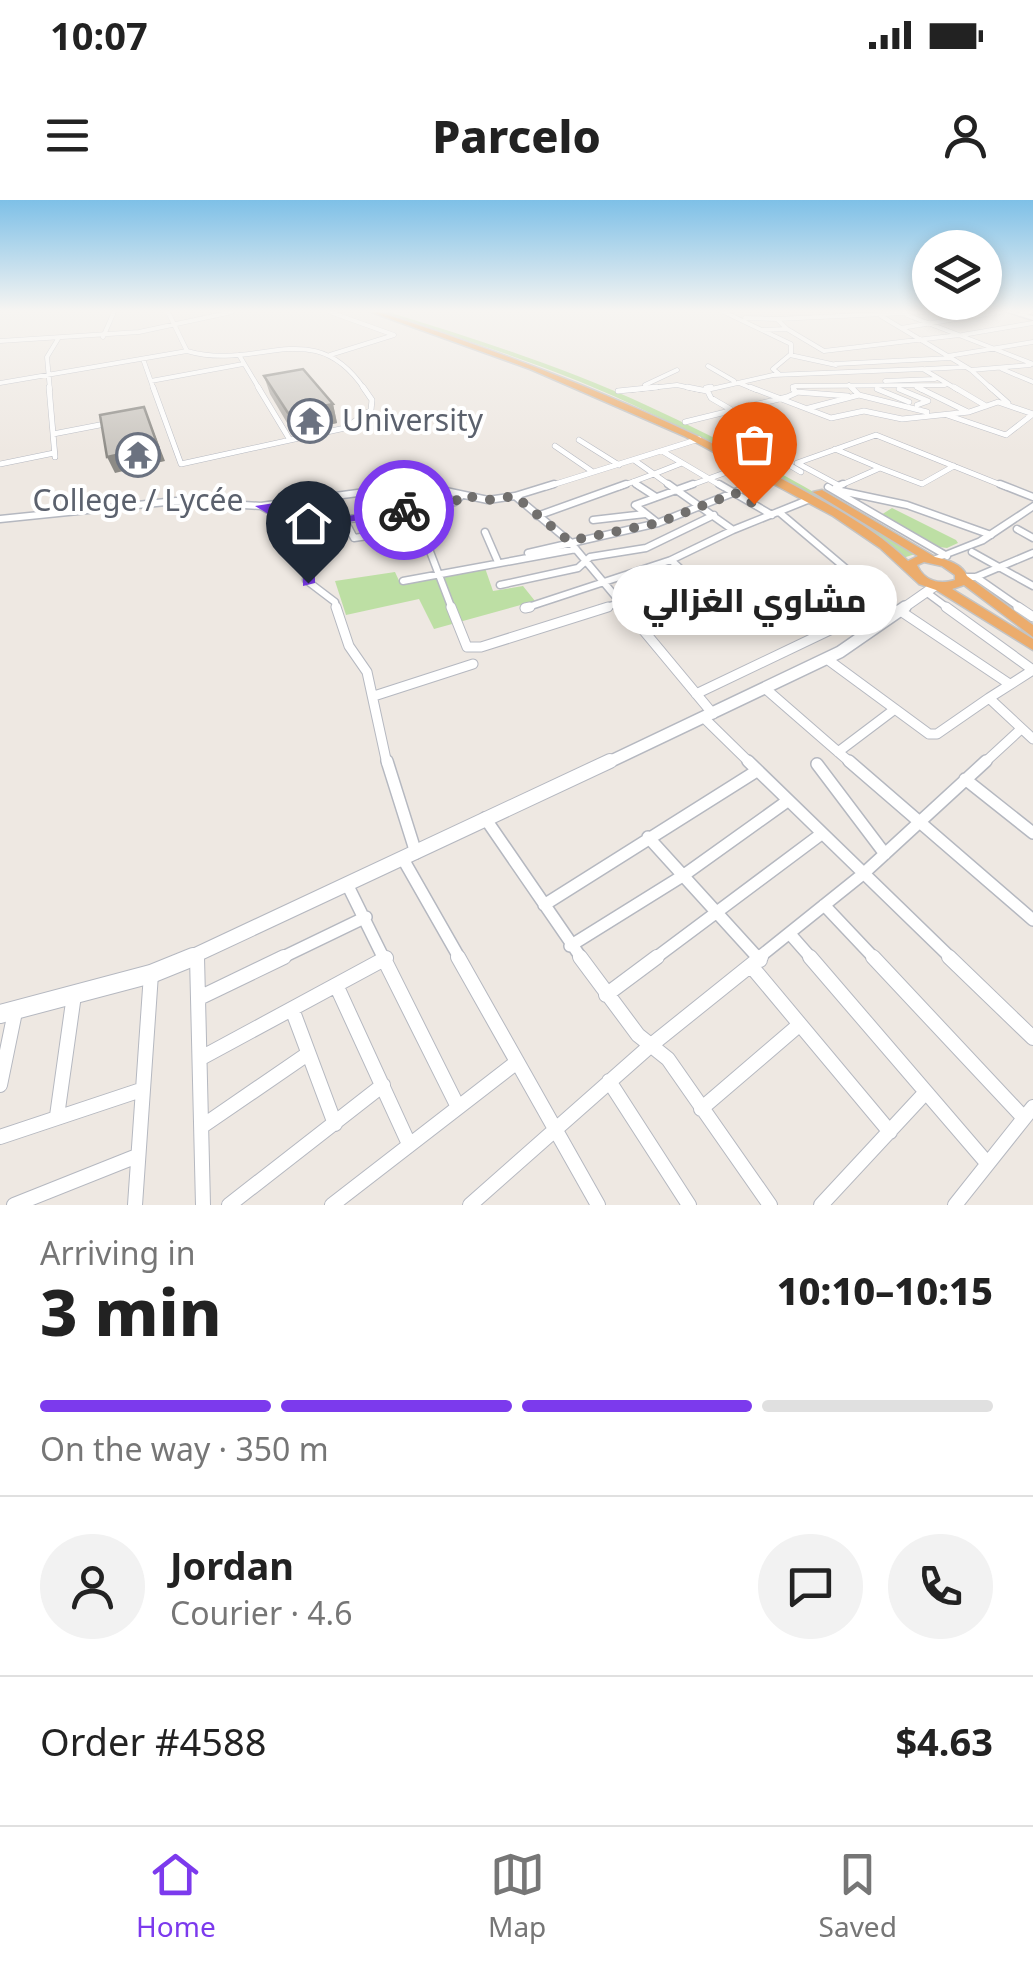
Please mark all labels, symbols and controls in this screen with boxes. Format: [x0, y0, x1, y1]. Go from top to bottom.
text: 10:07 [50, 9, 148, 61]
text: Parcelo [432, 105, 601, 166]
icon: menu [40, 108, 95, 163]
icon: person [938, 108, 993, 163]
map controls [912, 230, 1002, 320]
button: layers [912, 230, 1002, 320]
temple icon: University [287, 398, 333, 444]
place label: University [342, 399, 484, 440]
pin [712, 402, 797, 505]
icon: bag [727, 417, 782, 472]
temple icon: College / Lycée [115, 432, 161, 478]
courier [354, 460, 454, 560]
place label: College / Lycée [33, 479, 243, 520]
pin [266, 481, 351, 584]
icon: bike [377, 483, 432, 538]
icon: home [281, 496, 336, 551]
callout: مشاوي الغزالي [612, 564, 896, 634]
text: مشاوي الغزالي [642, 578, 867, 621]
text: Arriving in [40, 1231, 195, 1274]
text: 10:10–10:15 [777, 1264, 993, 1316]
text: 3 min [40, 1267, 222, 1355]
text: On the way · 350 m [40, 1427, 329, 1470]
button: person [40, 1534, 145, 1639]
button: chat [758, 1534, 863, 1639]
button: phone [888, 1534, 993, 1639]
text: Jordan [170, 1539, 294, 1591]
text: Courier · 4.6 [170, 1591, 353, 1634]
text: Order #4588 [40, 1715, 266, 1767]
text: $4.63 [895, 1715, 993, 1767]
tab: Home [136, 1847, 216, 1945]
tab: Map [488, 1847, 546, 1945]
tab: Saved [819, 1847, 897, 1945]

